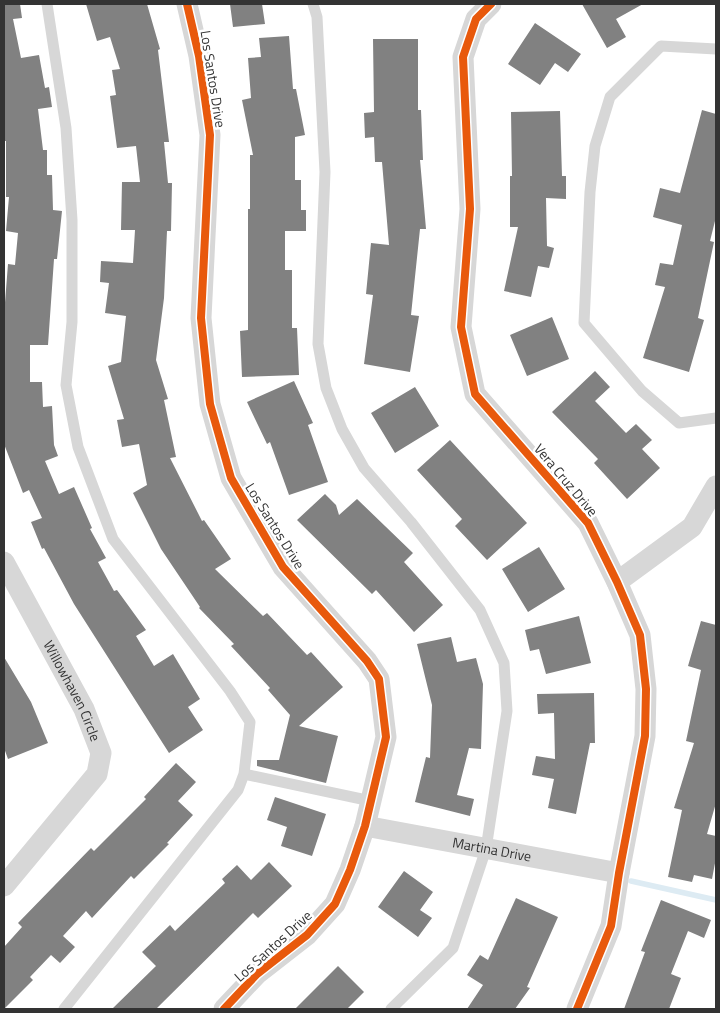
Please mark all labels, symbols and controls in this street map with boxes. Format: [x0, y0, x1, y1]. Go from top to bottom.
street label: Los Santos Drive [195, 29, 232, 129]
street label: Vera Cruz Drive [530, 439, 603, 521]
street label: Los Santos Drive [240, 479, 310, 573]
street label: Willowhaven Circle [39, 636, 106, 744]
street label: Martina Drive [451, 831, 533, 867]
street label: Los Santos Drive [229, 905, 316, 986]

